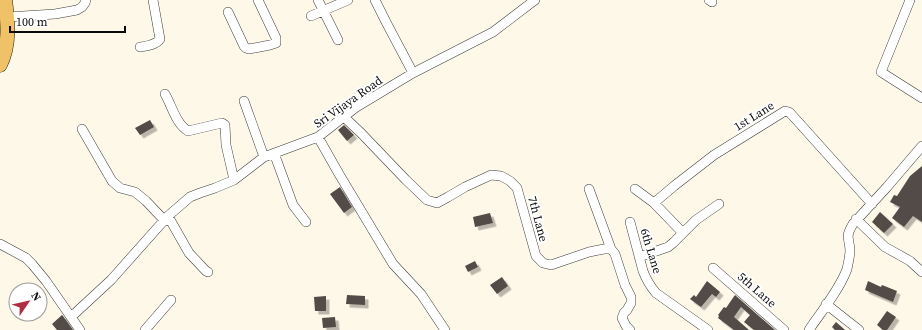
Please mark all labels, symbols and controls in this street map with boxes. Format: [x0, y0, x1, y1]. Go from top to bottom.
scale bar [10, 8, 125, 34]
text: 100 m [16, 14, 48, 30]
street label: Sri Vijaya Road [311, 72, 385, 131]
street label: 1st Lane [731, 97, 777, 135]
street label: 7th Lane [524, 194, 552, 244]
street label: 6th Lane [637, 226, 665, 276]
street label: 5th Lane [734, 269, 780, 311]
north arrow [8, 282, 48, 322]
text: N [27, 289, 44, 304]

